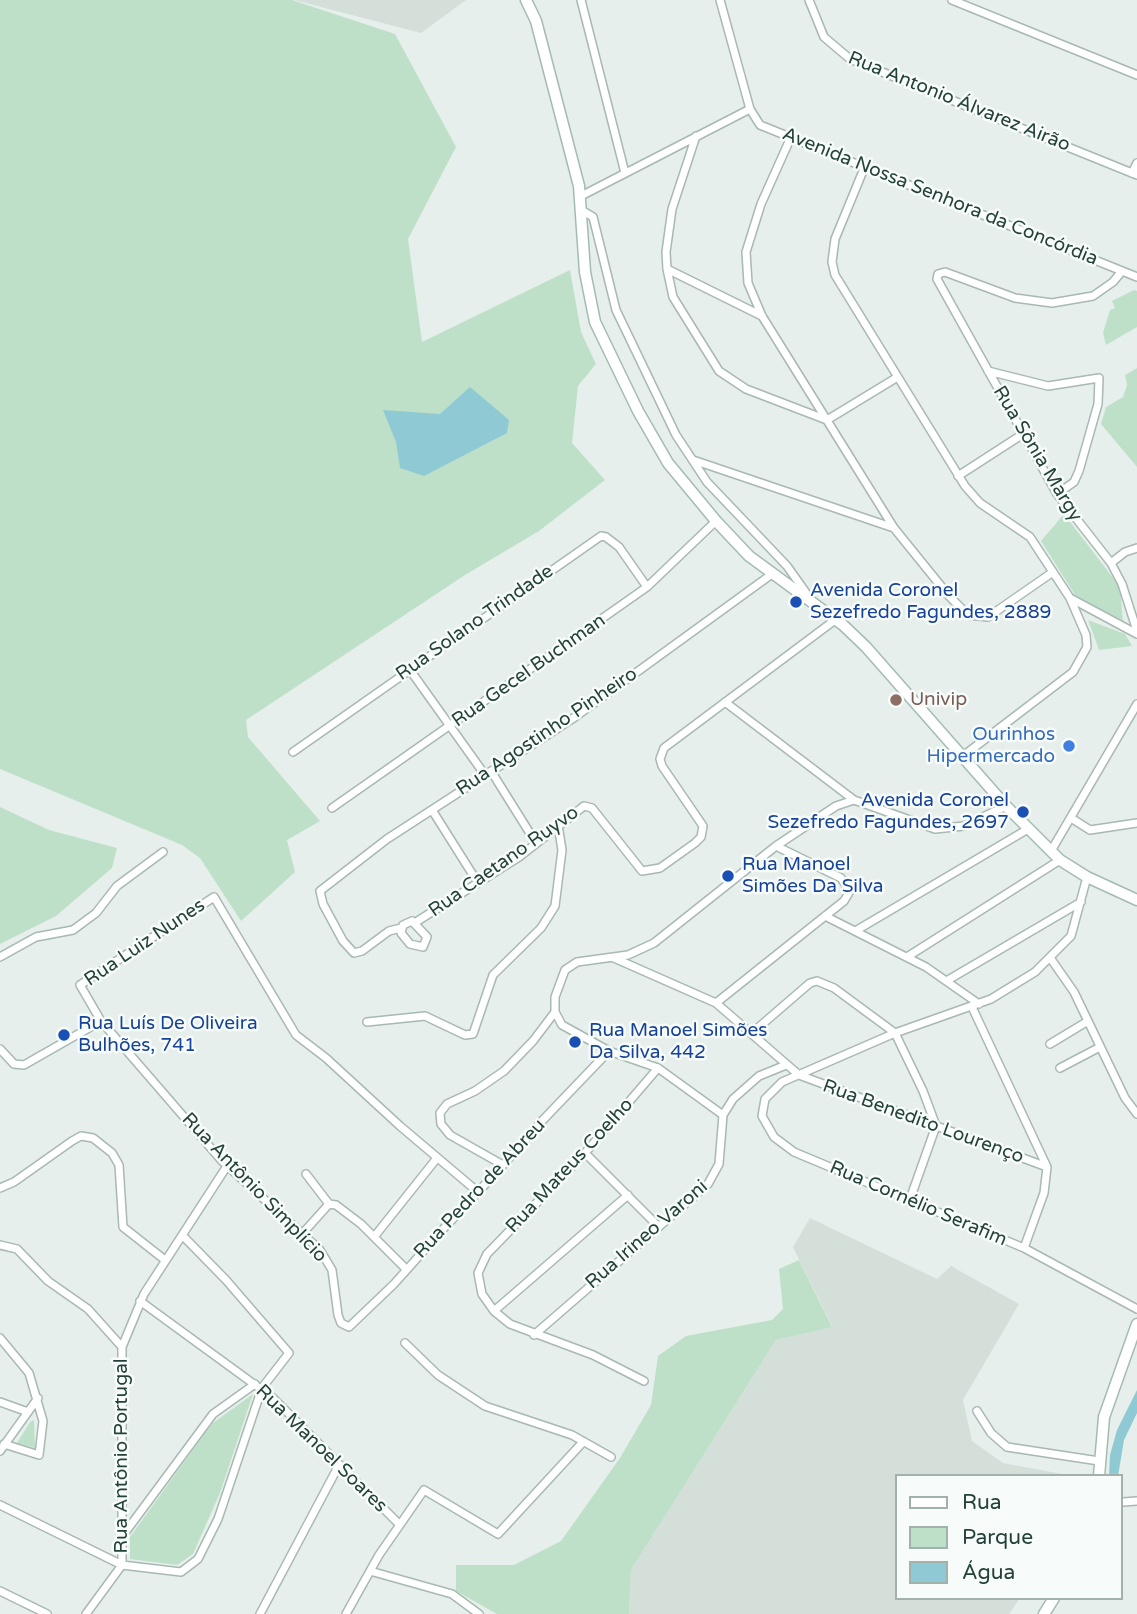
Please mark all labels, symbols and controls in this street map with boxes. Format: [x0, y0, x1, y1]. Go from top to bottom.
street label: Rua Antonio Álvarez Airão [845, 47, 1073, 157]
street label: Avenida Nossa Senhora da Concórdia [779, 123, 1101, 271]
street label: Rua Sônia Margy [988, 382, 1086, 526]
street label: Rua Solano Trindade [392, 560, 558, 686]
place label: Avenida Coronel Sezefredo Fagundes, 2889 [810, 580, 1052, 624]
marker: Avenida Coronel Sezefredo Fagundes, 2889 [788, 594, 804, 610]
street label: Rua Gecel Buchman [448, 609, 610, 733]
street label: Rua Agostinho Pinheiro [452, 663, 642, 801]
place label: Univip [910, 689, 967, 711]
marker: Univip [888, 692, 904, 708]
place label: Ourinhos Hipermercado [927, 724, 1055, 768]
marker: Ourinhos Hipermercado [1061, 738, 1077, 754]
place label: Avenida Coronel Sezefredo Fagundes, 2697 [767, 790, 1009, 834]
street label: Rua Caetano Ruyvo [424, 802, 584, 922]
marker: Avenida Coronel Sezefredo Fagundes, 2697 [1015, 804, 1031, 820]
place label: Rua Manoel Simões Da Silva [742, 854, 883, 898]
marker: Rua Manoel Simões Da Silva [720, 868, 736, 884]
street label: Rua Luiz Nunes [80, 894, 210, 992]
place label: Rua Luís De Oliveira Bulhões, 741 [78, 1013, 258, 1057]
place label: Rua Manoel Simões Da Silva, 442 [589, 1020, 767, 1064]
marker: Rua Luís De Oliveira Bulhões, 741 [56, 1027, 72, 1043]
marker: Rua Manoel Simões Da Silva, 442 [567, 1034, 583, 1050]
street label: Rua Benedito Lourenço [819, 1075, 1027, 1169]
street label: Rua Mateus Coelho [502, 1094, 638, 1238]
street label: Rua Antônio Simplício [177, 1108, 331, 1268]
street label: Rua Pedro de Abreu [409, 1114, 551, 1264]
street label: Rua Cornélio Serafim [826, 1156, 1010, 1252]
street label: Rua Irineo Varoni [581, 1176, 713, 1294]
street label: Rua Antônio Portugal [111, 1358, 133, 1554]
street label: Rua Manoel Soares [250, 1380, 392, 1518]
legend [895, 1474, 1123, 1600]
text: Rua [962, 1490, 1002, 1515]
text: Parque [962, 1525, 1033, 1550]
text: Água [962, 1560, 1015, 1585]

